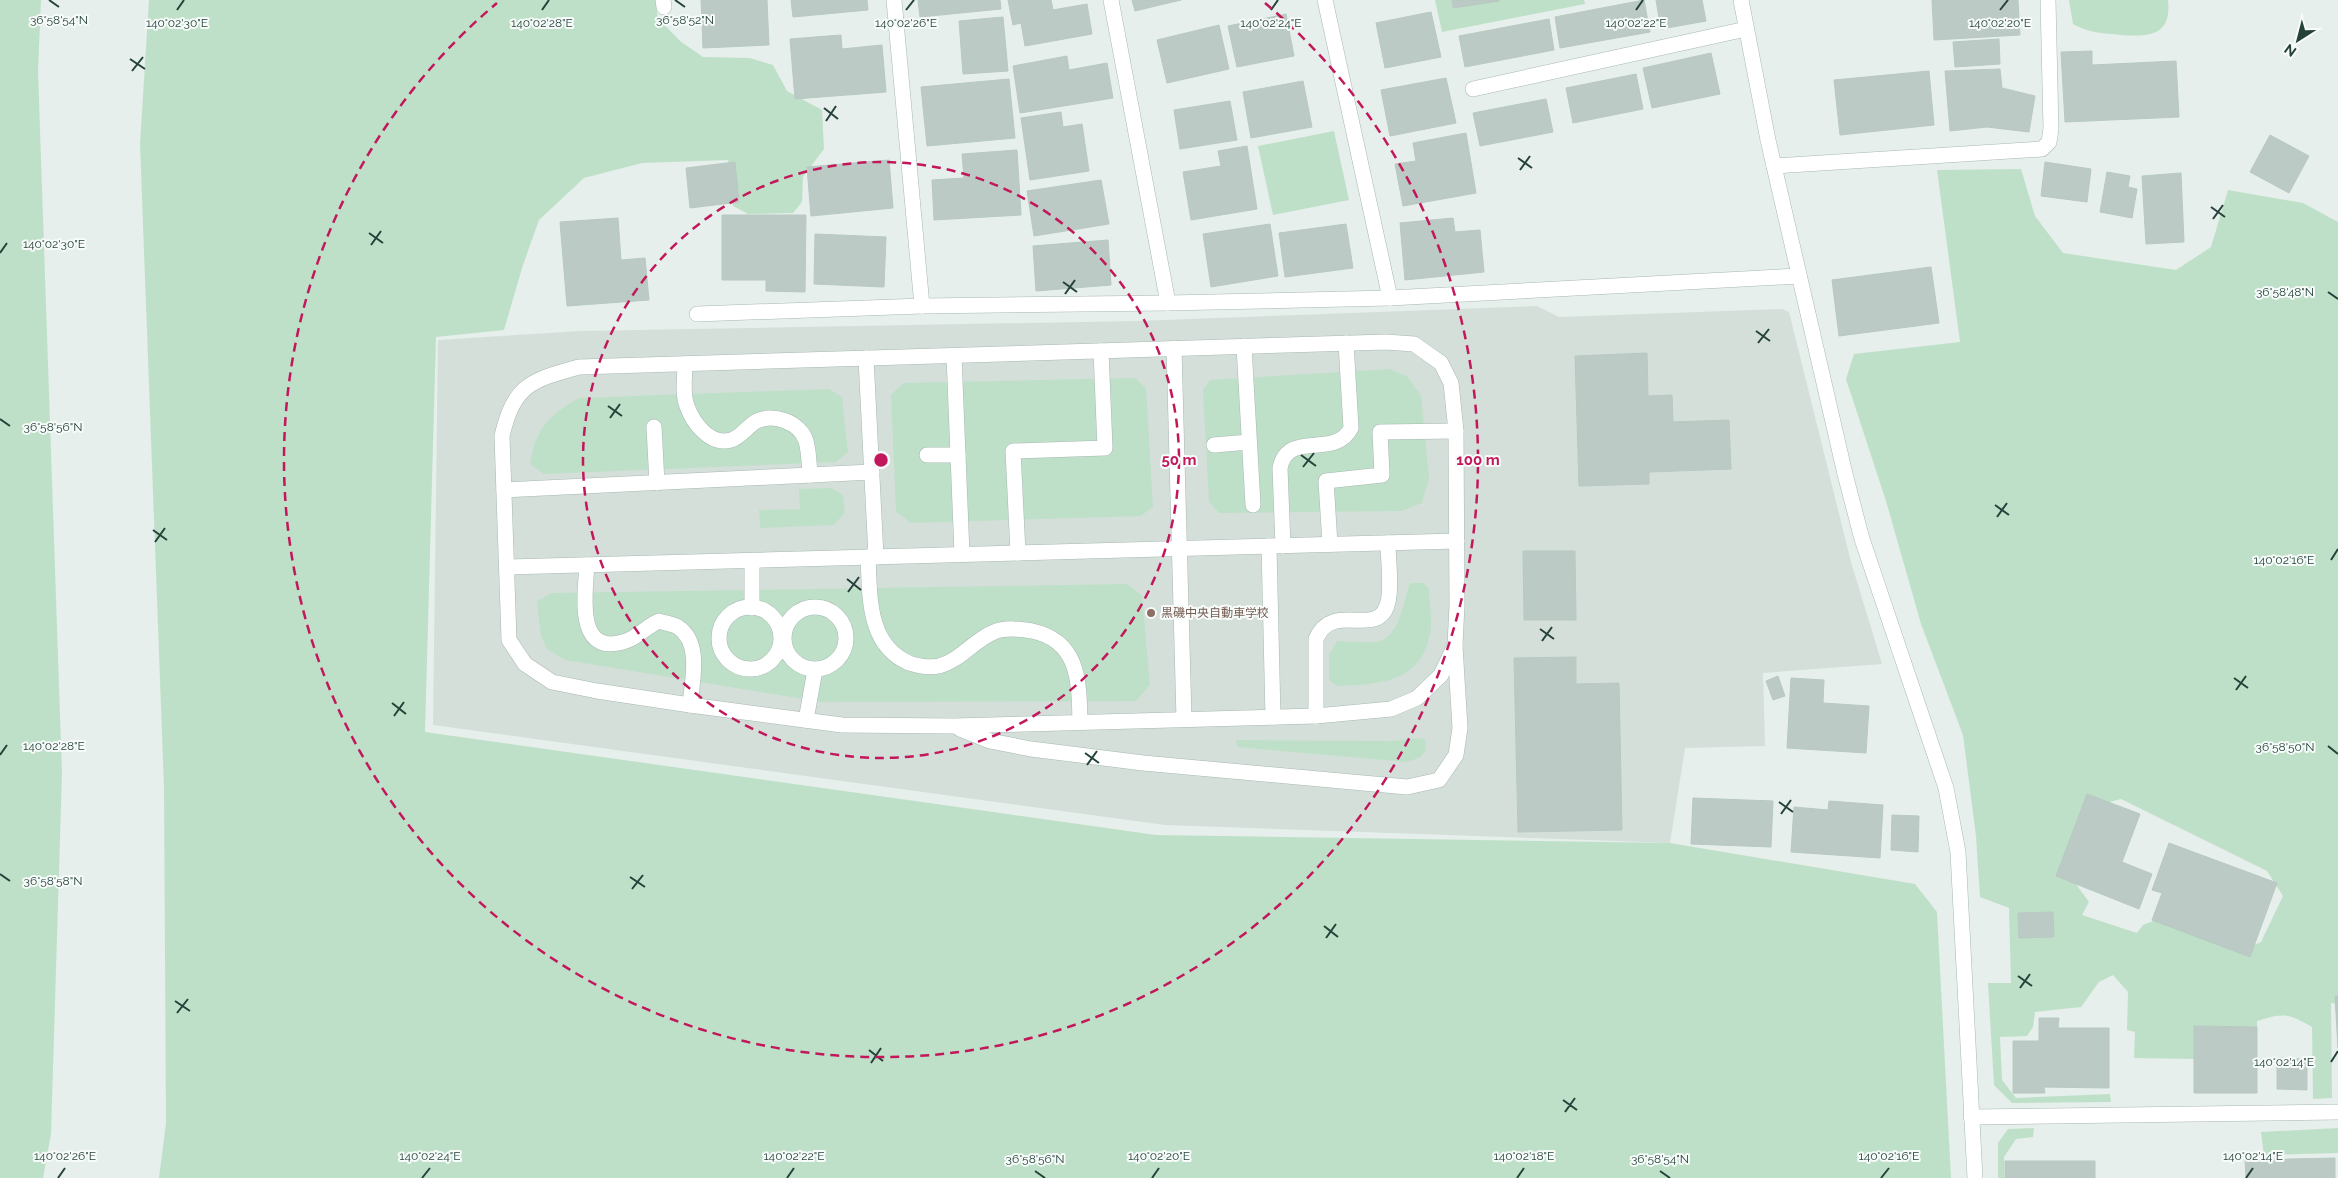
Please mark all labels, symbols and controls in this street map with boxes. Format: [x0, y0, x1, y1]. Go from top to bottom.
text: 36°58'54"N [30, 13, 88, 27]
text: 36°58'52"N [656, 13, 714, 27]
north arrow [2273, 15, 2323, 65]
text: 140°02'30"E [146, 16, 208, 30]
text: 140°02'28"E [511, 16, 573, 30]
text: 140°02'26"E [875, 16, 937, 30]
text: 140°02'24"E [1240, 16, 1302, 30]
text: 140°02'22"E [1605, 16, 1667, 30]
text: 140°02'20"E [1969, 16, 2031, 30]
text: N [2281, 41, 2299, 60]
text: 140°02'30"E [23, 237, 85, 251]
text: 36°58'48"N [2256, 285, 2314, 299]
text: 36°58'56"N [24, 420, 82, 434]
centre of rings [872, 451, 890, 469]
text: 50 m [1161, 451, 1197, 469]
text: 100 m [1456, 451, 1500, 469]
text: 140°02'16"E [2254, 553, 2314, 567]
place label: 黒磯中央自動車学校 [1161, 606, 1269, 620]
marker: 黒磯中央自動車学校 [1145, 607, 1157, 619]
text: 140°02'28"E [23, 739, 85, 753]
text: 36°58'50"N [2255, 740, 2315, 754]
text: 36°58'58"N [24, 874, 82, 888]
text: 140°02'14"E [2254, 1055, 2314, 1069]
text: 140°02'26"E [34, 1149, 96, 1163]
text: 140°02'24"E [399, 1149, 461, 1163]
text: 140°02'22"E [763, 1149, 825, 1163]
text: 140°02'20"E [1128, 1149, 1190, 1163]
text: 140°02'18"E [1494, 1149, 1554, 1163]
text: 140°02'16"E [1859, 1149, 1919, 1163]
text: 140°02'14"E [2223, 1149, 2283, 1163]
text: 36°58'56"N [1006, 1152, 1064, 1166]
text: 36°58'54"N [1631, 1152, 1689, 1166]

